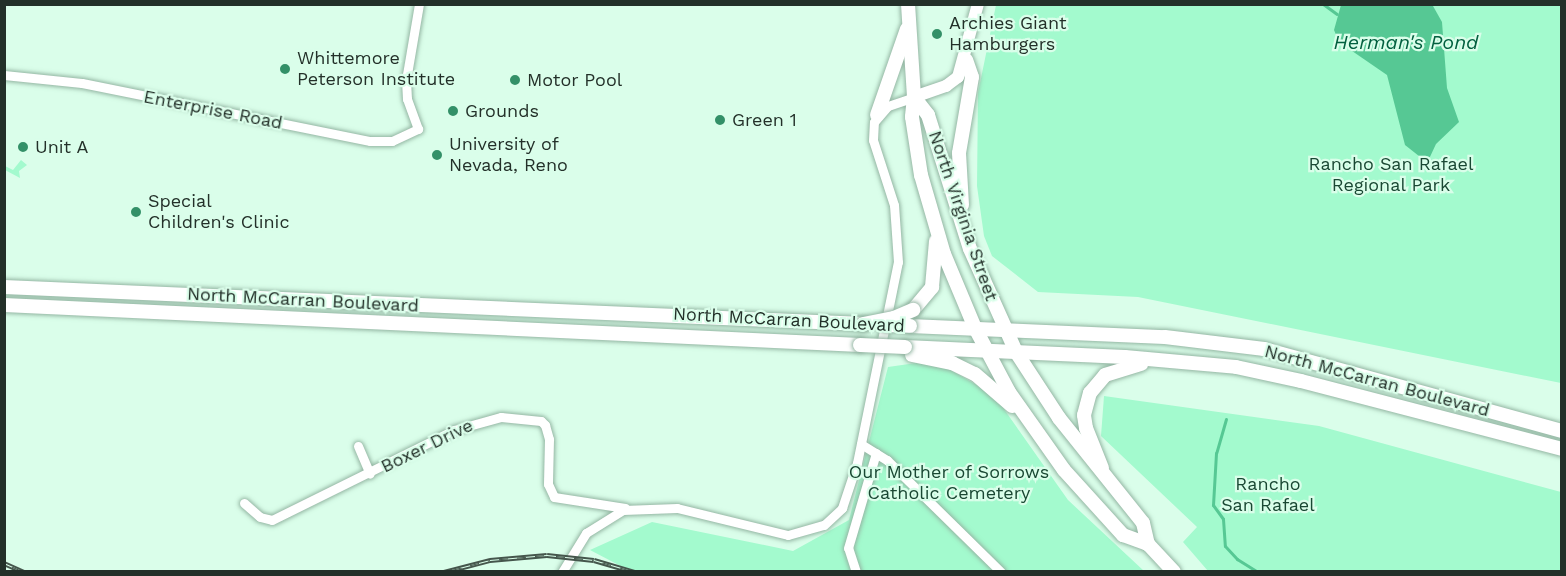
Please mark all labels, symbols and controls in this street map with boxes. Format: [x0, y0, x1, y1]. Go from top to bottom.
place label: Archies Giant Hamburgers [949, 13, 1067, 56]
marker: Archies Giant Hamburgers [930, 27, 944, 41]
water label: Herman's Pond [1334, 30, 1478, 54]
place label: Whittemore Peterson Institute [297, 48, 455, 90]
marker: Whittemore Peterson Institute [278, 62, 292, 76]
place label: Motor Pool [527, 69, 623, 91]
marker: Motor Pool [508, 73, 522, 87]
street label: Enterprise Road [142, 86, 284, 134]
place label: Grounds [465, 100, 539, 122]
marker: Grounds [446, 104, 460, 118]
place label: Green 1 [732, 109, 797, 131]
marker: Green 1 [713, 113, 727, 127]
street label: North Virginia Street [924, 128, 1002, 304]
place label: University of Nevada, Reno [449, 134, 568, 176]
place label: Unit A [35, 136, 89, 158]
marker: Unit A [16, 140, 30, 154]
marker: University of Nevada, Reno [430, 148, 444, 162]
park label: Rancho San Rafael Regional Park [1309, 154, 1473, 196]
place label: Special Children's Clinic [148, 191, 289, 234]
marker: Special Children's Clinic [129, 205, 143, 219]
street label: North McCarran Boulevard [187, 283, 419, 317]
street label: North McCarran Boulevard [673, 303, 905, 337]
street label: North McCarran Boulevard [1262, 341, 1492, 421]
street label: Boxer Drive [377, 414, 477, 478]
park label: Our Mother of Sorrows Catholic Cemetery [848, 462, 1050, 504]
park label: Rancho San Rafael [1221, 474, 1315, 516]

